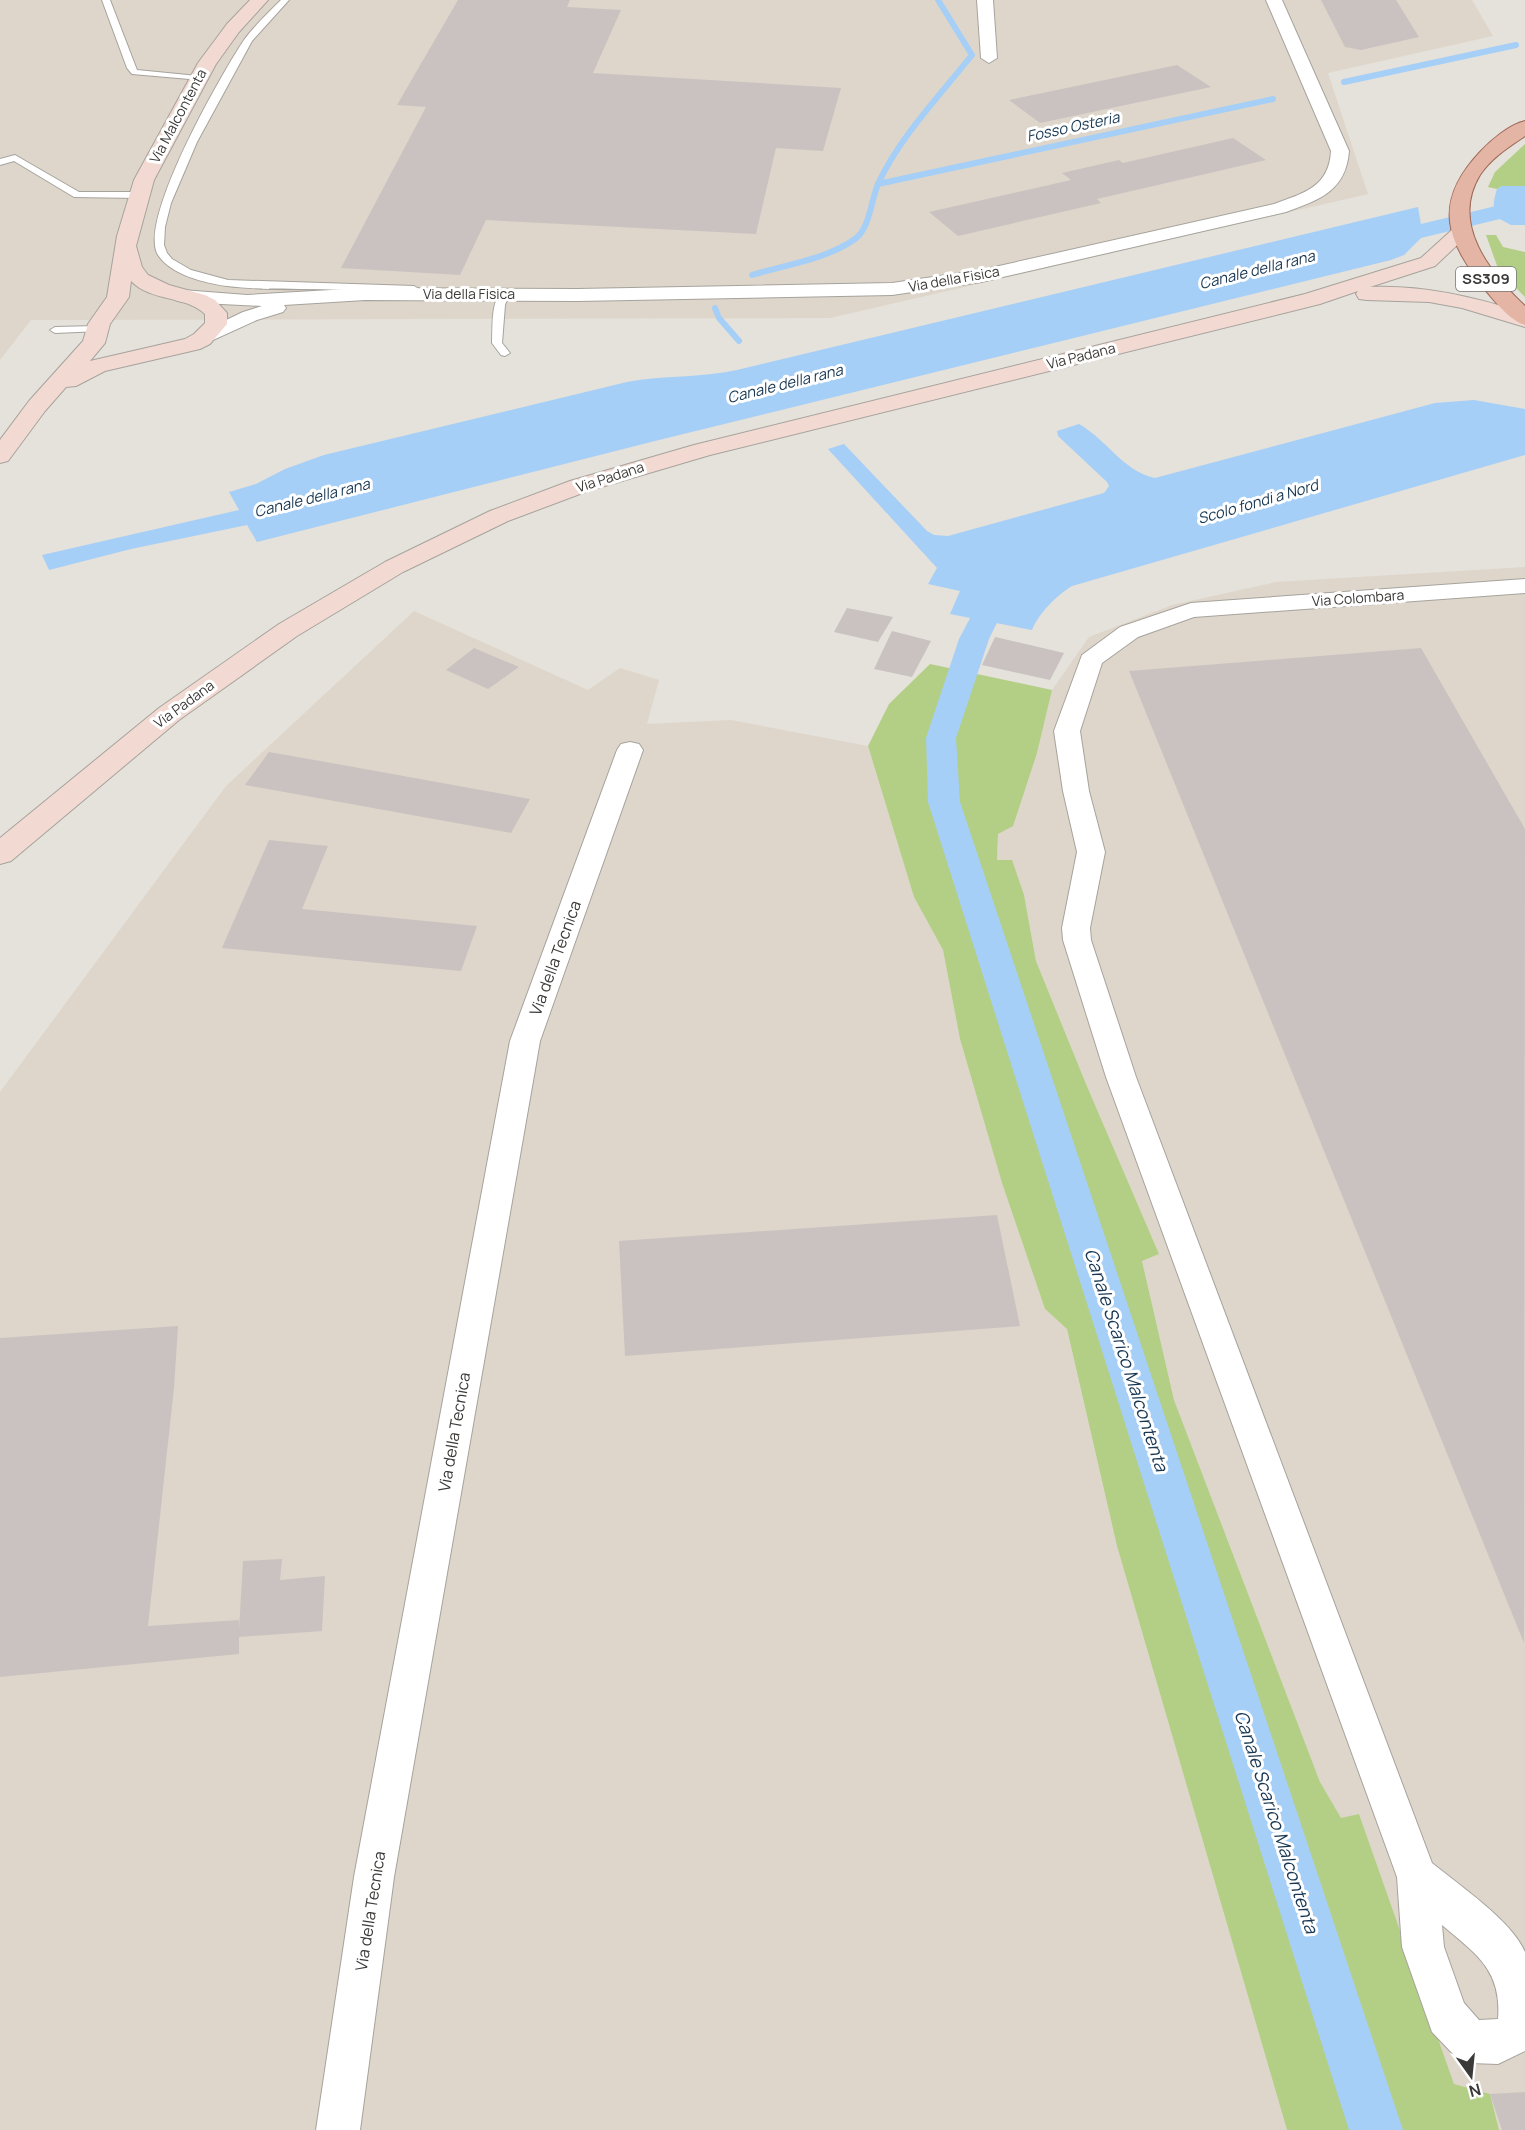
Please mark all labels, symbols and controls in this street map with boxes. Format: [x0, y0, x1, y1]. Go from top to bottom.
street label: Via Malcontenta [145, 65, 210, 166]
water label: Fosso Osteria [1025, 106, 1122, 147]
water label: Canale della rana [1197, 245, 1317, 294]
street label: Via della Fisica [907, 261, 1001, 296]
road number: SS309 [1456, 267, 1516, 291]
street label: Via della Fisica [423, 284, 515, 303]
street label: Via Padana [1045, 338, 1117, 373]
water label: Canale della rana [725, 359, 845, 408]
street label: Via Padana [574, 457, 646, 496]
water label: Canale della rana [252, 473, 372, 522]
water label: Scolo fondi a Nord [1195, 474, 1323, 529]
street label: Via Colombara [1311, 585, 1405, 610]
street label: Via Padana [150, 675, 218, 732]
street label: Via della Tecnica [524, 897, 586, 1019]
water label: Canale Scarico Malcontenta [1080, 1245, 1175, 1475]
street label: Via della Tecnica [433, 1371, 475, 1493]
water label: Canale Scarico Malcontenta [1230, 1707, 1325, 1937]
street label: Via della Tecnica [350, 1850, 390, 1972]
north arrow [1441, 2046, 1501, 2106]
text: N [1466, 2078, 1483, 2103]

